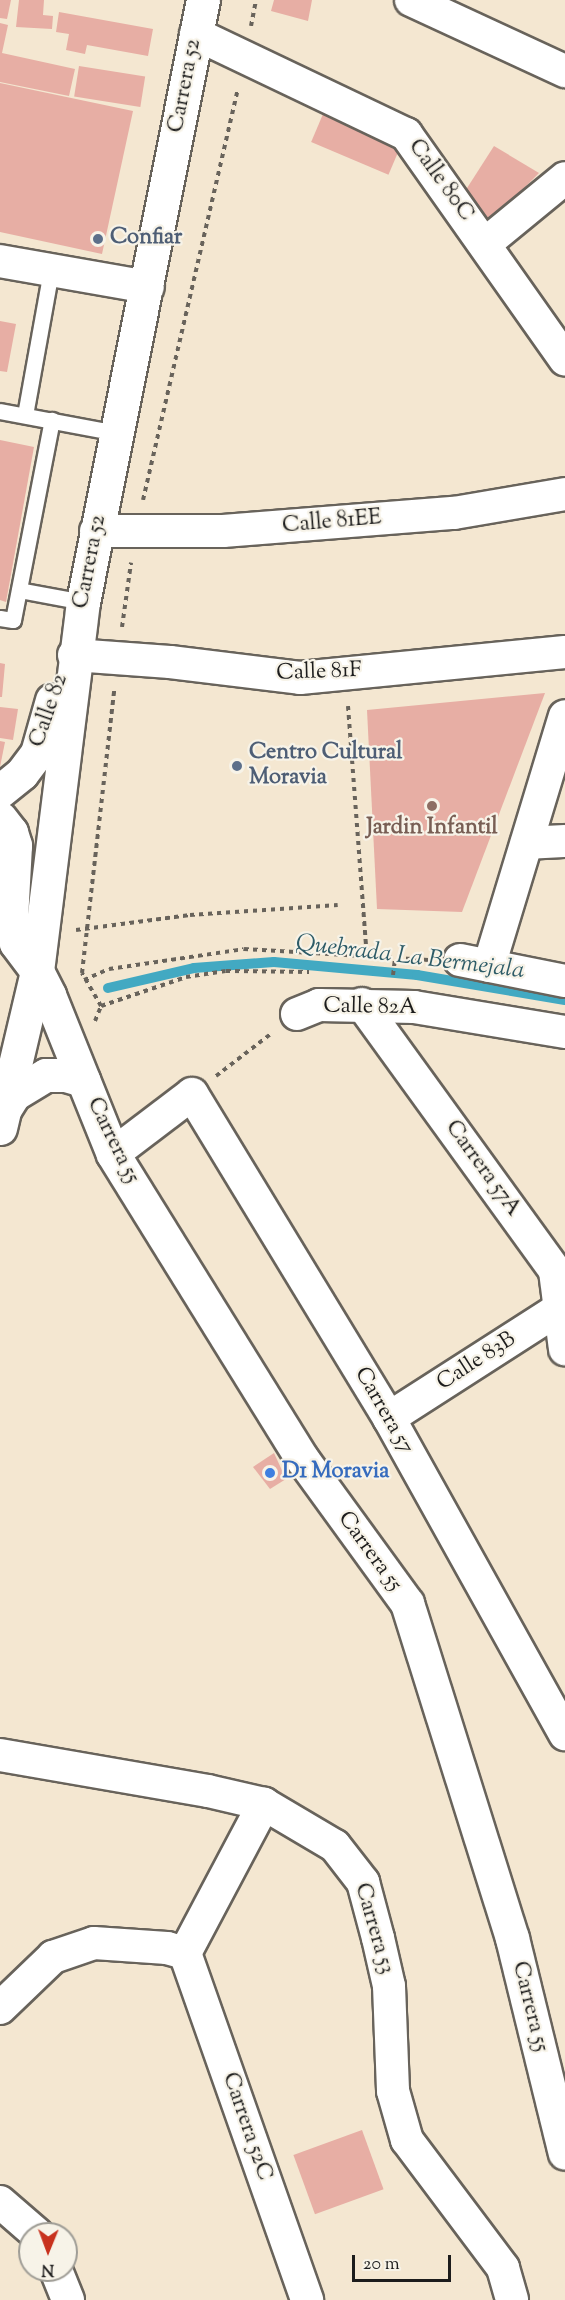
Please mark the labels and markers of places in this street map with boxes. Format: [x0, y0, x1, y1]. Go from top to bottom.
place label: Confiar [110, 226, 182, 252]
marker: Confiar [91, 232, 105, 246]
place label: Centro Cultural Moravia [249, 740, 402, 792]
marker: Centro Cultural Moravia [230, 759, 244, 773]
marker: Jardin Infantil [425, 799, 439, 813]
place label: Jardin Infantil [366, 816, 498, 842]
place label: D1 Moravia [282, 1460, 389, 1486]
marker: D1 Moravia [263, 1466, 277, 1480]

